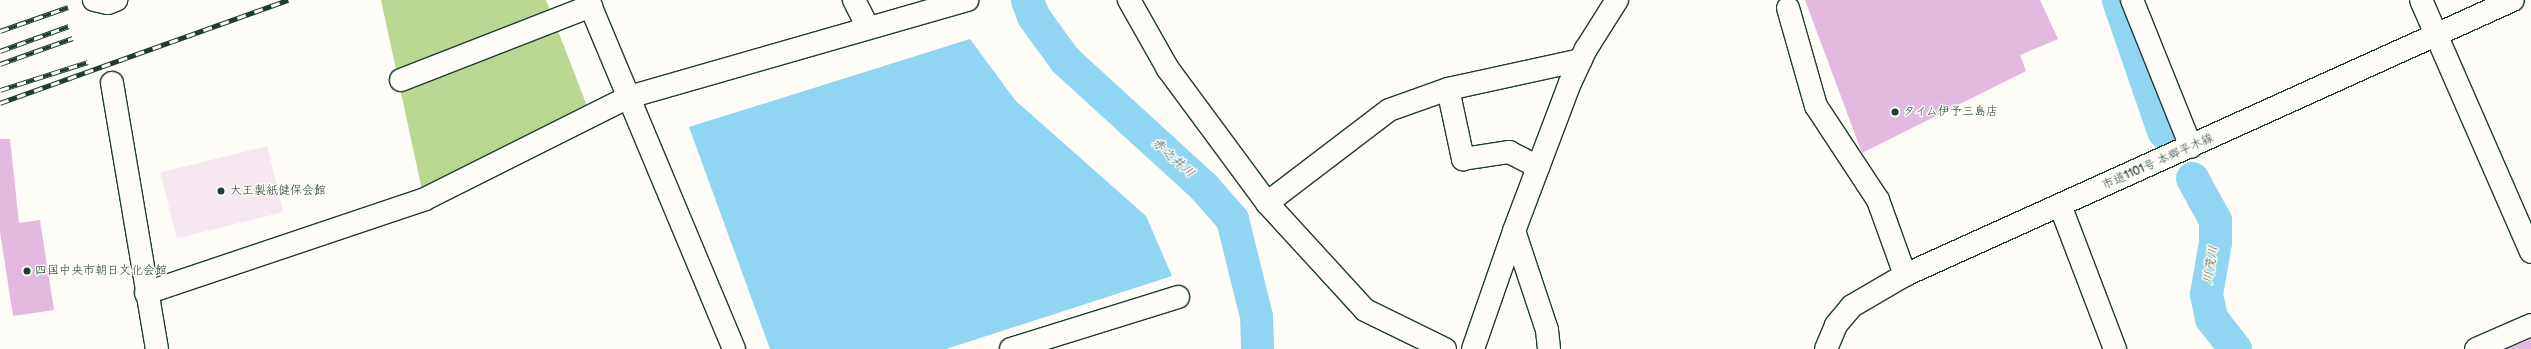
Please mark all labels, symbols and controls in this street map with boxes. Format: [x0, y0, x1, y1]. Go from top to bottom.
place label: タイム伊予三島店 [1903, 105, 1999, 119]
marker: タイム伊予三島店 [1890, 107, 1900, 117]
street label: 市道1101号 本郷平木線 [2100, 131, 2216, 193]
water label: 赤之井川 [1148, 135, 1198, 181]
place label: 大王製紙健保会館 [230, 184, 326, 198]
marker: 大王製紙健保会館 [215, 185, 227, 197]
water label: 川茂川 [2200, 245, 2222, 285]
place label: 四国中央市朝日文化会館 [35, 264, 167, 278]
marker: 四国中央市朝日文化会館 [22, 266, 32, 276]

